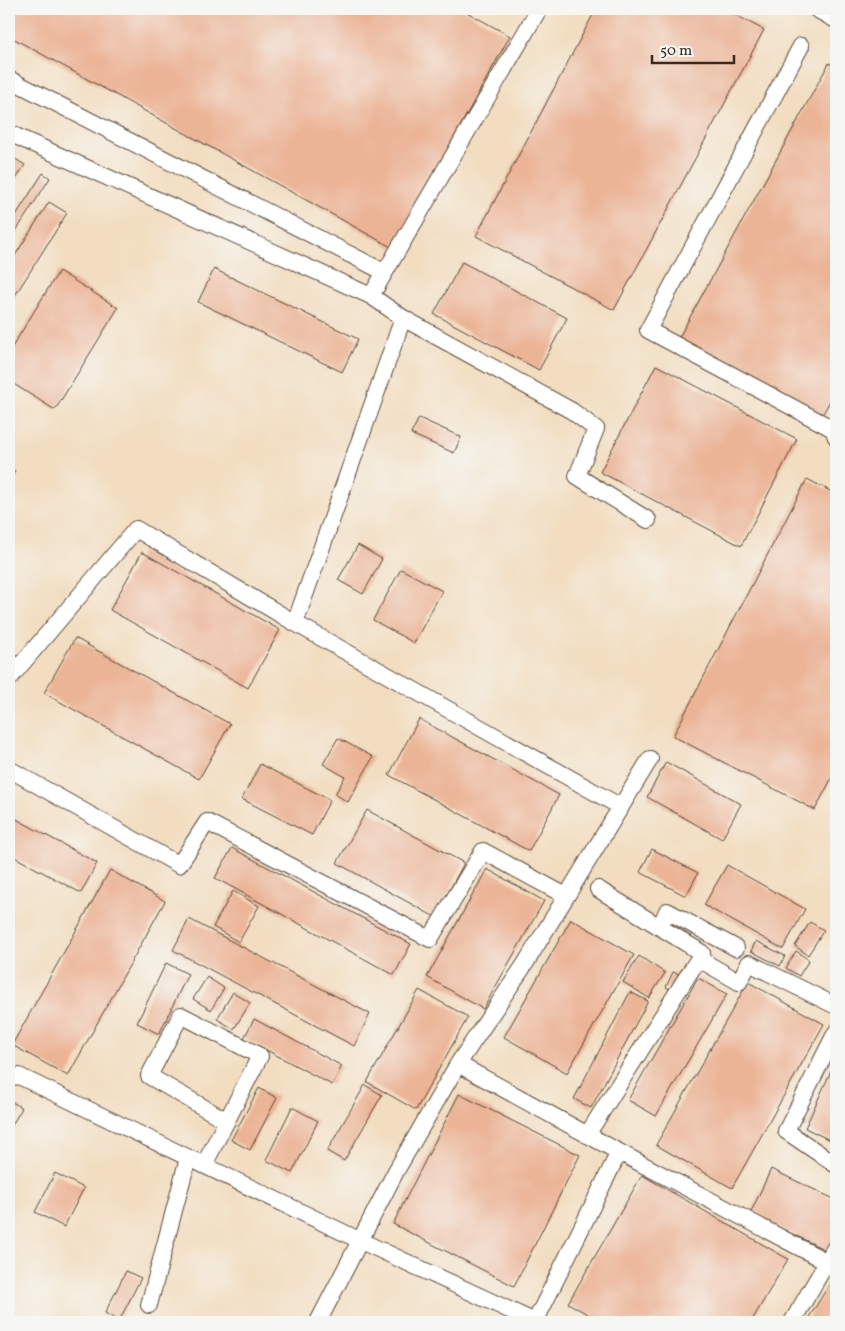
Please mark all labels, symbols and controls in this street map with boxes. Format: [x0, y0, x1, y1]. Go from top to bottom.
scale bar [652, 32, 735, 64]
text: 50 m [660, 41, 692, 62]

